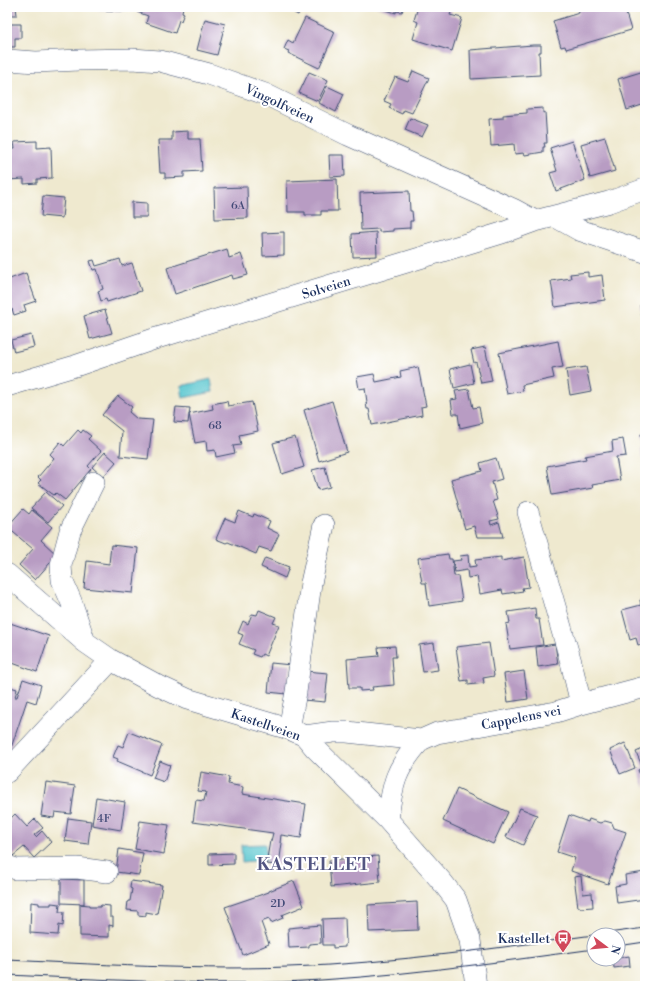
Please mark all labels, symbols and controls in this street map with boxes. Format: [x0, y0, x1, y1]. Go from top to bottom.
street label: Vingolfveien [241, 80, 317, 127]
house number: 6A [231, 199, 246, 213]
street label: Solveien [300, 273, 353, 303]
house number: 68 [208, 419, 222, 433]
street label: Cappelens vei [480, 702, 562, 734]
street label: Kastellveien [229, 706, 303, 744]
house number: 4F [97, 812, 111, 826]
district label: KASTELLET [257, 854, 371, 876]
house number: 2D [271, 897, 286, 911]
north arrow [586, 927, 626, 967]
bus stop icon: Kastellet [553, 928, 573, 953]
place label: Kastellet [498, 931, 550, 947]
text: N [607, 943, 623, 956]

